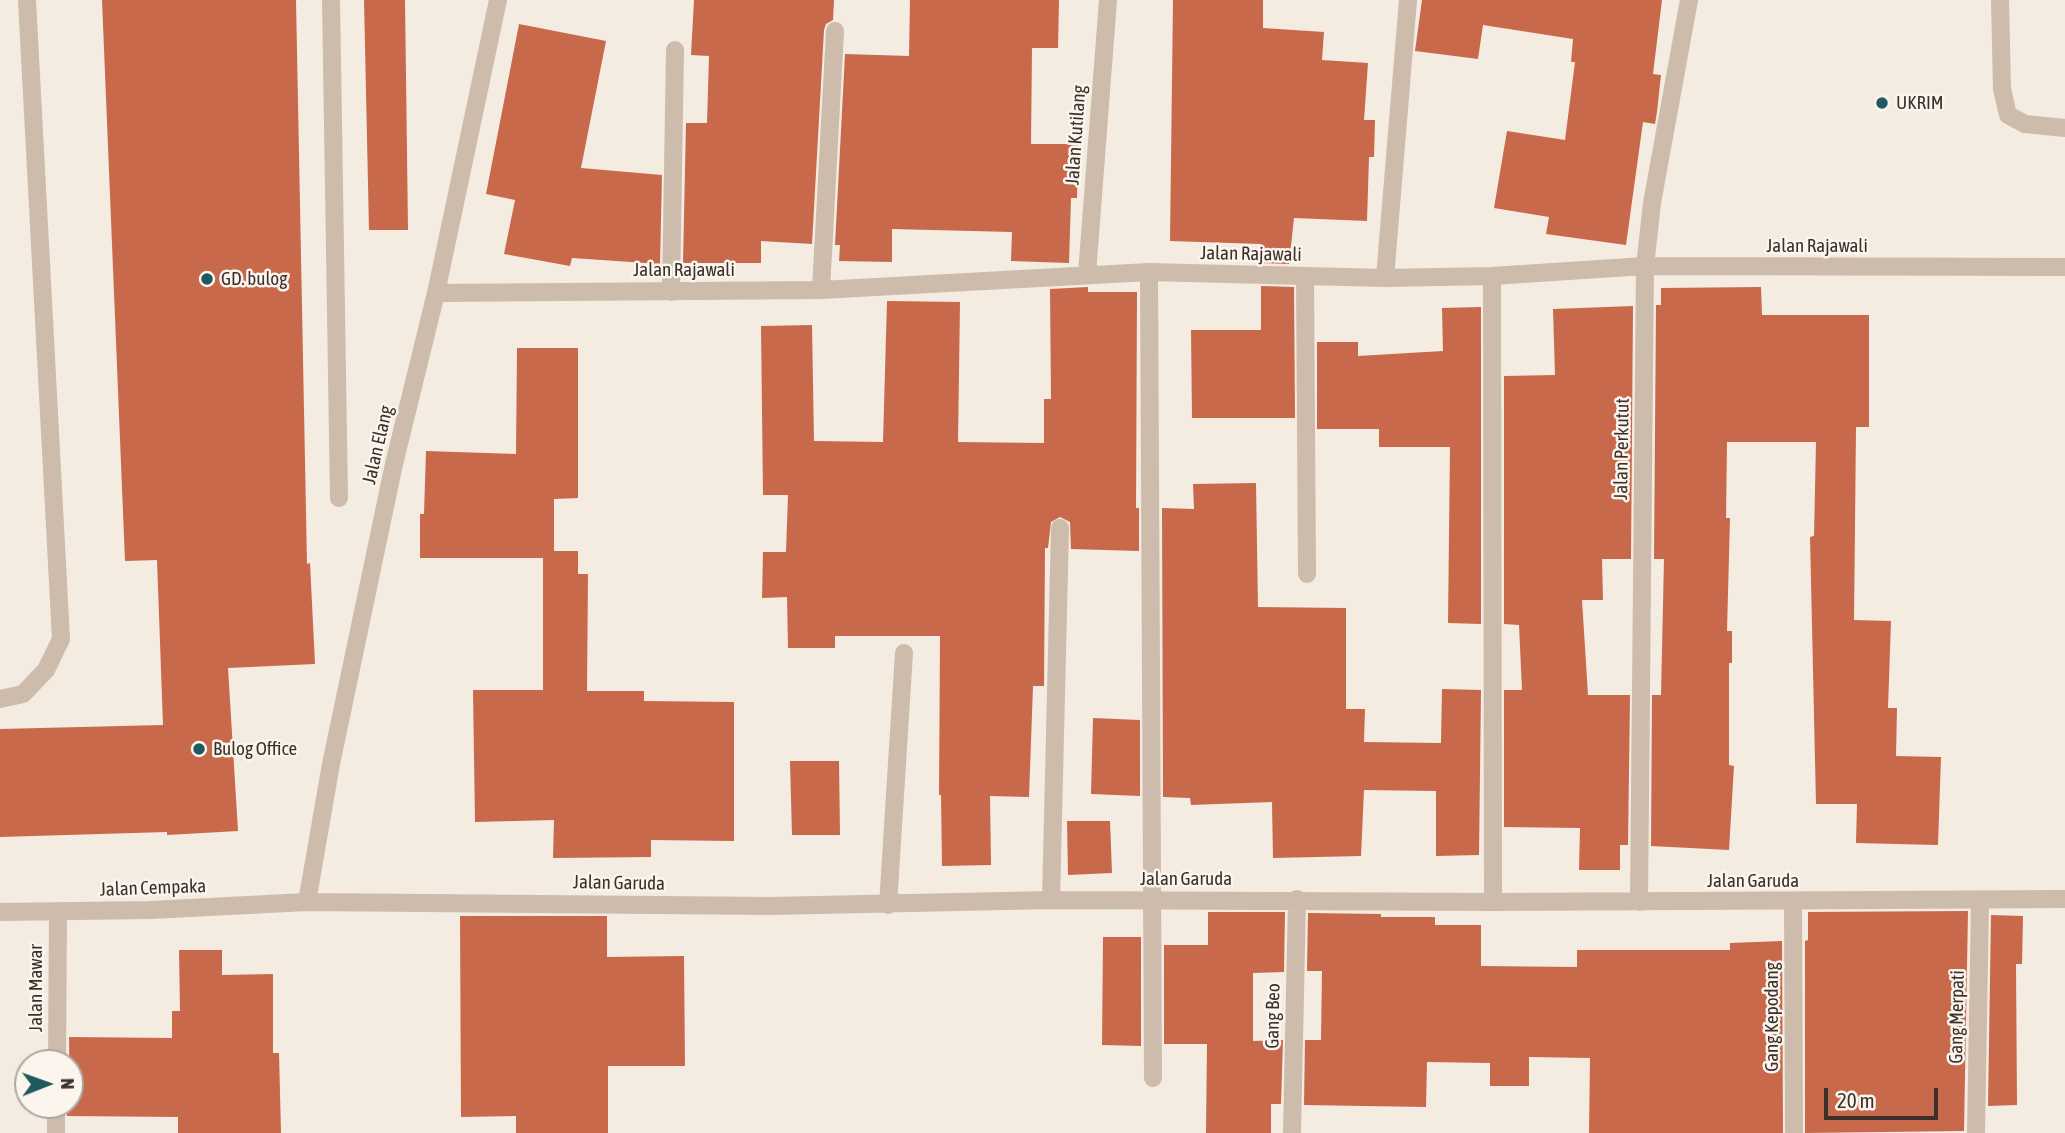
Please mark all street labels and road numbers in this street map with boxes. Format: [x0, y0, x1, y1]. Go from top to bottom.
street label: Jalan Kutilang [1061, 84, 1091, 186]
street label: Jalan Rajawali [1766, 235, 1868, 257]
street label: Jalan Rajawali [1200, 242, 1302, 266]
street label: Jalan Rajawali [633, 259, 735, 281]
street label: Jalan Perkutut [1610, 398, 1634, 500]
street label: Jalan Elang [358, 403, 398, 487]
street label: Jalan Garuda [1140, 868, 1232, 890]
street label: Jalan Garuda [1707, 870, 1799, 892]
street label: Jalan Garuda [573, 871, 665, 895]
street label: Jalan Cempaka [99, 875, 207, 901]
street label: Jalan Mawar [25, 944, 47, 1032]
street label: Gang Kepodang [1761, 962, 1783, 1072]
street label: Gang Merpati [1945, 970, 1969, 1064]
street label: Gang Beo [1261, 983, 1285, 1049]

